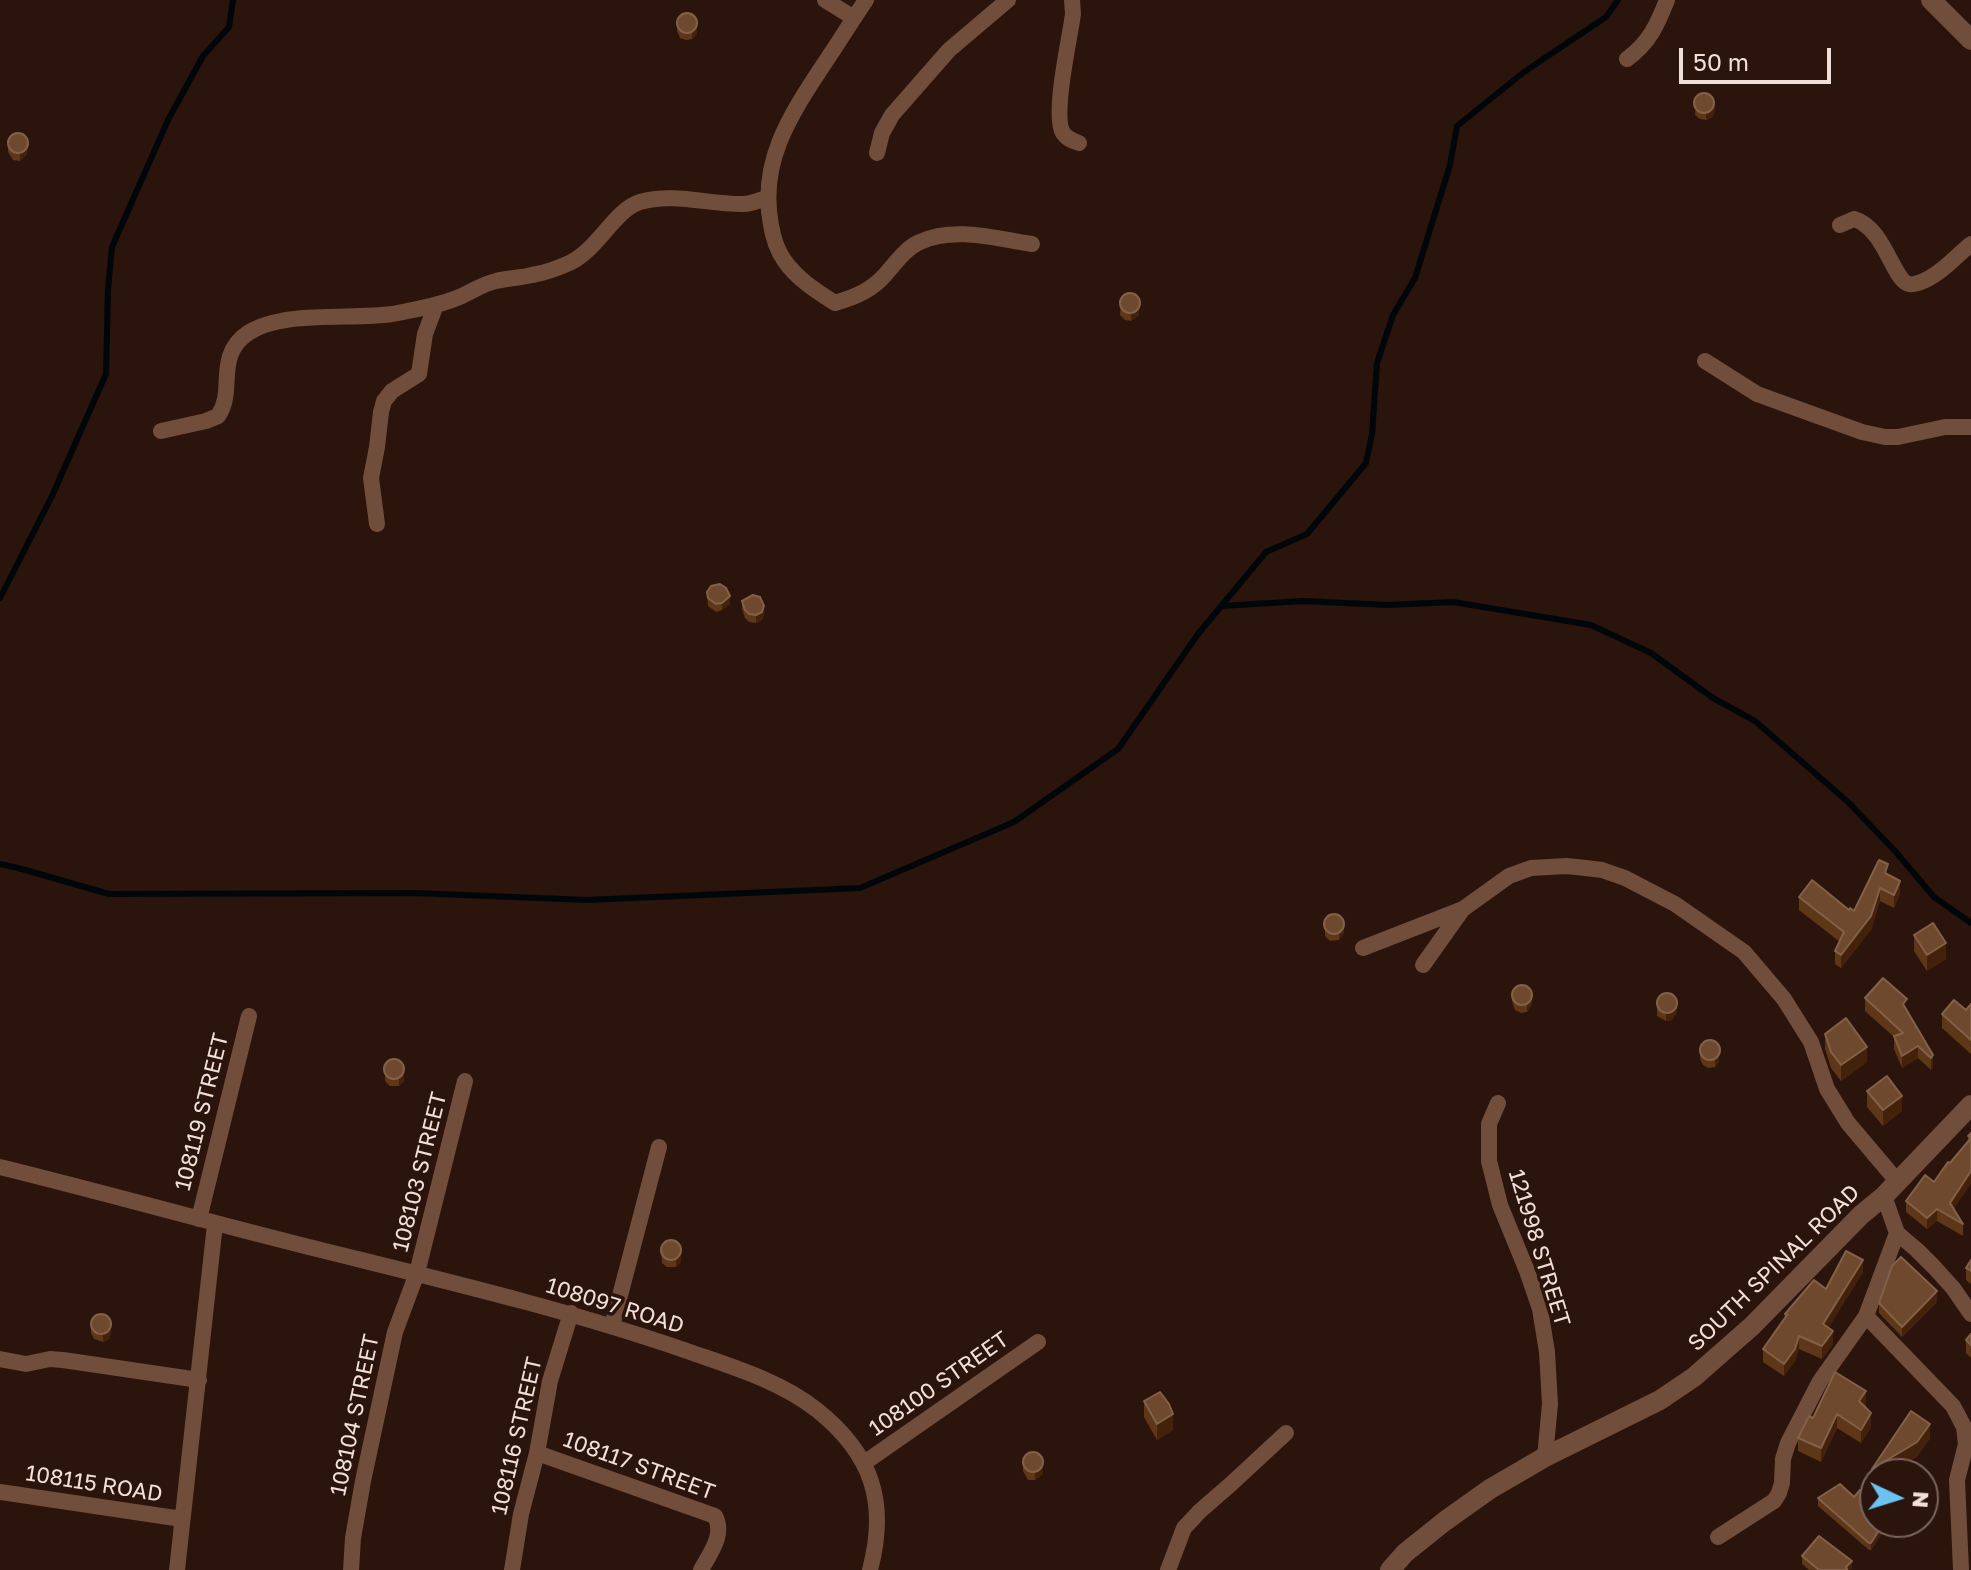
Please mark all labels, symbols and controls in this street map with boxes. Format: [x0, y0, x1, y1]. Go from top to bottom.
scale bar [1683, 32, 1835, 82]
text: 50 m [1693, 47, 1749, 76]
street label: 108119 STREET [170, 1031, 234, 1193]
street label: 108103 STREET [387, 1089, 453, 1255]
street label: 121998 STREET [1503, 1166, 1575, 1330]
street label: SOUTH SPINAL ROAD [1683, 1179, 1865, 1357]
street label: 108097 ROAD [543, 1273, 687, 1339]
street label: 108100 STREET [864, 1326, 1014, 1442]
street label: 108104 STREET [325, 1332, 385, 1498]
street label: 108116 STREET [486, 1355, 548, 1517]
street label: 108117 STREET [560, 1426, 718, 1506]
north arrow [1859, 1458, 1939, 1538]
street label: 108115 ROAD [24, 1460, 164, 1508]
text: N [1907, 1490, 1935, 1509]

